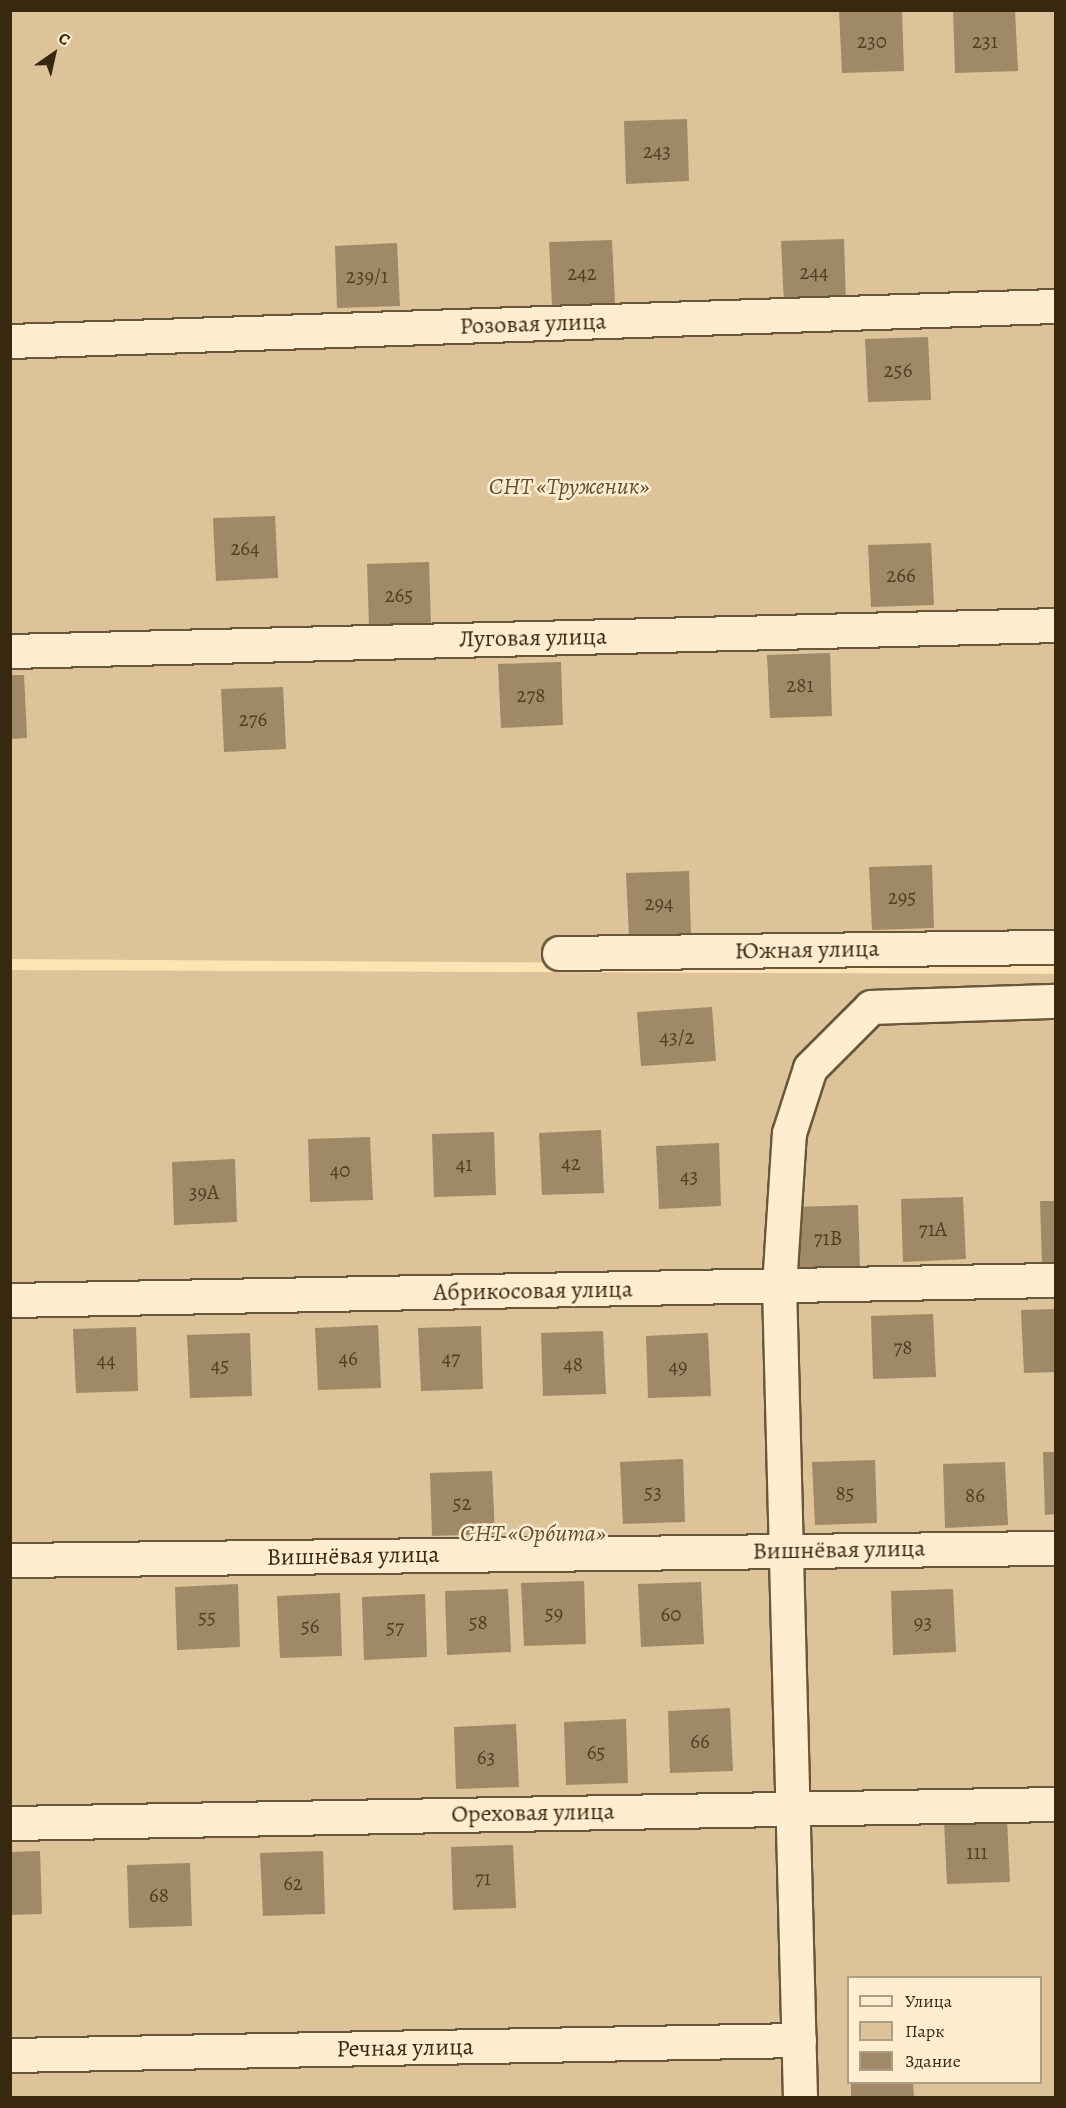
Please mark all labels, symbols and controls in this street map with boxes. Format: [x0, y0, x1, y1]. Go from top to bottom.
north arrow [24, 24, 84, 84]
text: С [54, 27, 74, 51]
house number: 230 [857, 28, 887, 54]
house number: 231 [972, 28, 998, 54]
house number: 243 [643, 138, 671, 164]
house number: 244 [799, 259, 829, 285]
house number: 242 [567, 260, 597, 286]
house number: 239/1 [346, 263, 388, 289]
street label: Розовая улица [459, 307, 607, 341]
house number: 256 [884, 357, 912, 383]
park label: СНТ «Труженик» [489, 473, 649, 501]
house number: 264 [230, 535, 260, 561]
house number: 266 [886, 562, 916, 588]
house number: 265 [385, 582, 413, 608]
street label: Луговая улица [459, 622, 607, 654]
house number: 281 [786, 672, 814, 698]
house number: 278 [517, 682, 545, 708]
house number: 276 [239, 706, 267, 732]
house number: 295 [888, 884, 916, 910]
house number: 294 [644, 890, 674, 916]
street label: Южная улица [734, 934, 880, 966]
house number: 43/2 [659, 1024, 695, 1050]
house number: 42 [561, 1150, 581, 1176]
house number: 41 [456, 1151, 472, 1177]
house number: 40 [330, 1157, 350, 1183]
house number: 43 [680, 1163, 698, 1189]
house number: 39А [189, 1179, 219, 1205]
house number: 71А [919, 1216, 947, 1242]
house number: 71В [814, 1225, 842, 1251]
street label: Абрикосовая улица [433, 1275, 633, 1307]
house number: 78 [893, 1334, 913, 1360]
house number: 46 [338, 1345, 358, 1371]
house number: 47 [442, 1345, 460, 1371]
house number: 44 [96, 1347, 116, 1373]
house number: 48 [563, 1351, 583, 1377]
house number: 45 [211, 1352, 229, 1378]
house number: 49 [668, 1353, 688, 1379]
house number: 53 [644, 1479, 662, 1505]
house number: 85 [835, 1480, 855, 1506]
house number: 86 [965, 1482, 985, 1508]
house number: 52 [452, 1490, 472, 1516]
park label: СНТ «Орбита» [460, 1520, 606, 1548]
street label: Вишнёвая улица [752, 1534, 926, 1566]
street label: Вишнёвая улица [266, 1540, 440, 1572]
house number: 59 [545, 1600, 563, 1626]
house number: 60 [661, 1601, 681, 1627]
house number: 55 [198, 1604, 216, 1630]
house number: 58 [468, 1609, 488, 1635]
house number: 93 [914, 1609, 932, 1635]
house number: 56 [301, 1613, 319, 1639]
house number: 57 [386, 1614, 404, 1640]
house number: 66 [690, 1728, 710, 1754]
house number: 65 [587, 1739, 605, 1765]
house number: 63 [477, 1744, 495, 1770]
street label: Ореховая улица [451, 1797, 615, 1829]
house number: 111 [966, 1839, 988, 1865]
house number: 71 [475, 1865, 491, 1891]
house number: 62 [283, 1870, 303, 1896]
house number: 68 [149, 1882, 169, 1908]
legend [847, 1976, 1042, 2084]
text: Улица [905, 1989, 952, 2013]
text: Парк [905, 2019, 945, 2043]
street label: Речная улица [336, 2032, 474, 2064]
text: Здание [905, 2049, 961, 2073]

